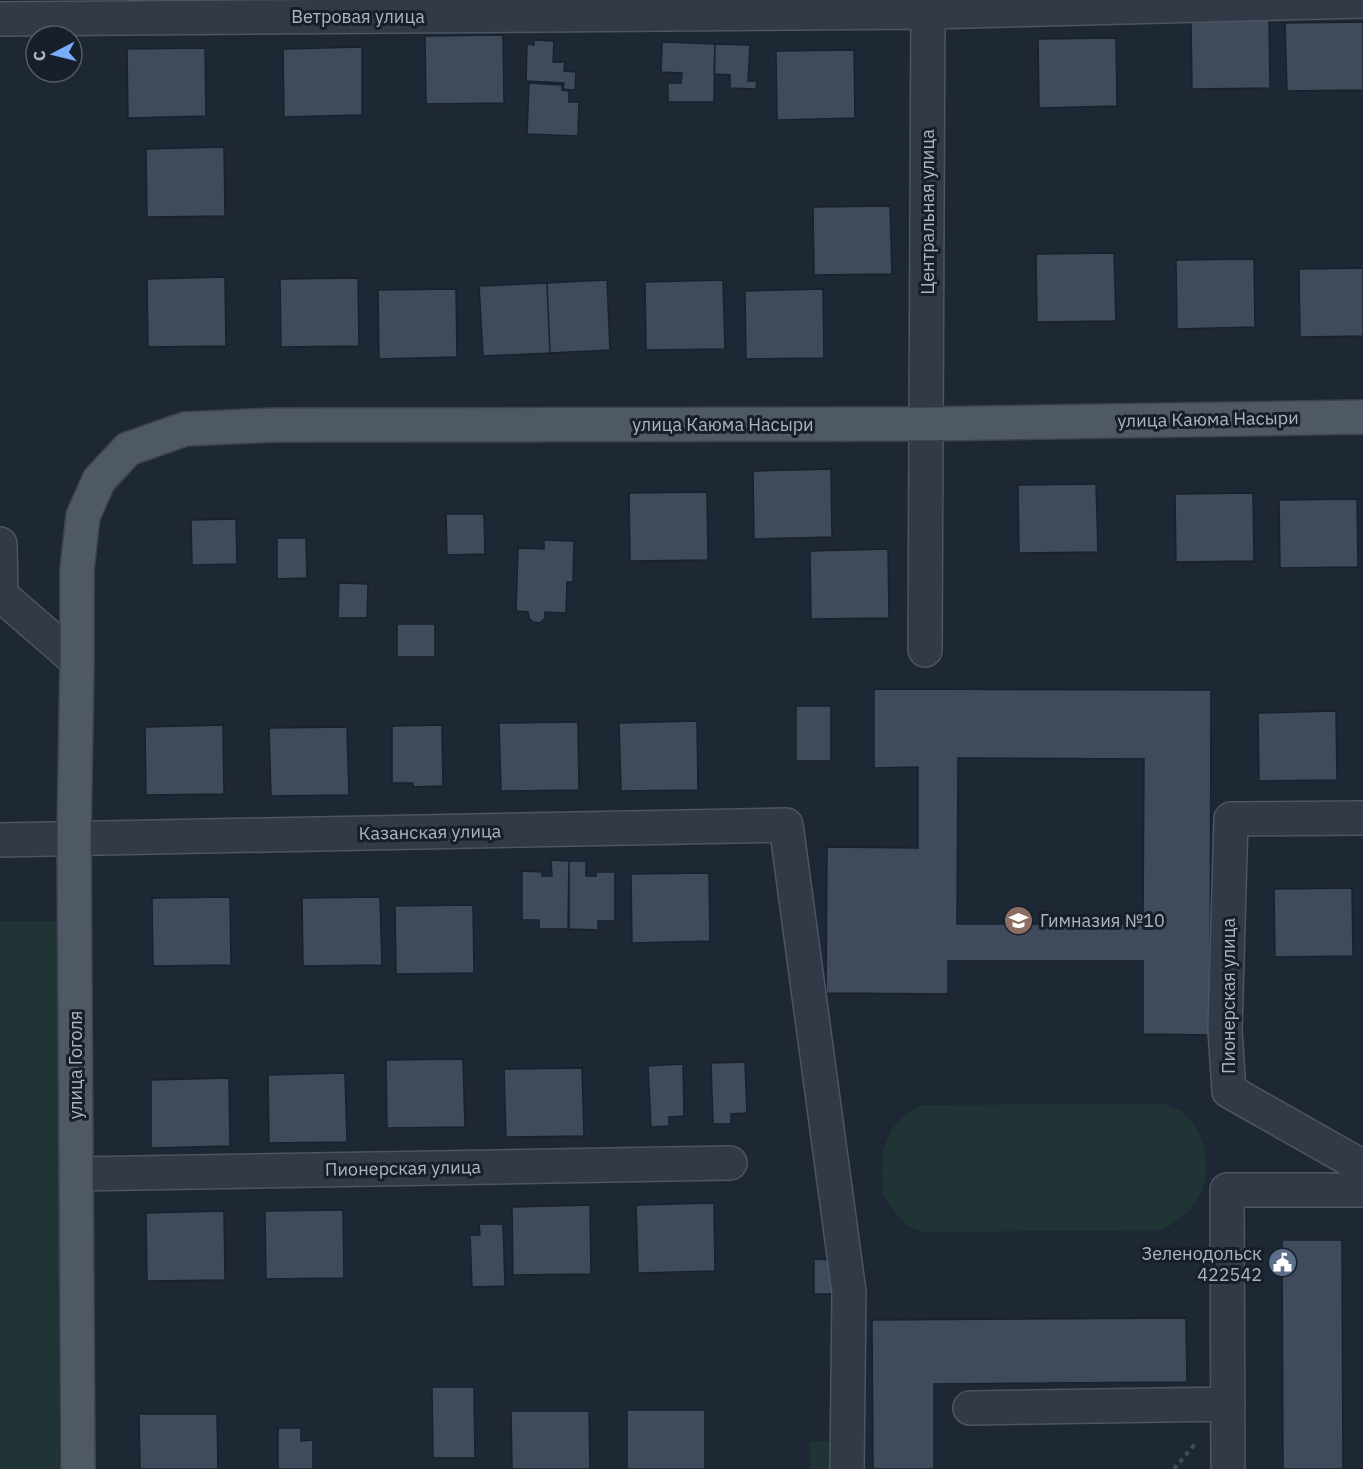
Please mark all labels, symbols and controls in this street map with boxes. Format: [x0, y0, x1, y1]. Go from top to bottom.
street label: Ветровая улица [291, 5, 425, 28]
north arrow [24, 24, 84, 84]
text: С [29, 49, 50, 62]
street label: Центральная улица [916, 129, 939, 295]
street label: улица Каюма Насыри [1117, 406, 1299, 432]
street label: улица Каюма Насыри [632, 413, 814, 436]
street label: Казанская улица [358, 819, 502, 845]
school or university icon: Гимназия №10 [1003, 904, 1035, 936]
place label: Гимназия №10 [1040, 909, 1165, 932]
street label: Пионерская улица [1217, 918, 1240, 1074]
street label: улица Гоголя [64, 1011, 87, 1119]
street label: Пионерская улица [325, 1155, 482, 1181]
place label: Зеленодольск 422542 [1142, 1242, 1262, 1286]
public building icon: Зеленодольск 422542 [1267, 1247, 1299, 1279]

